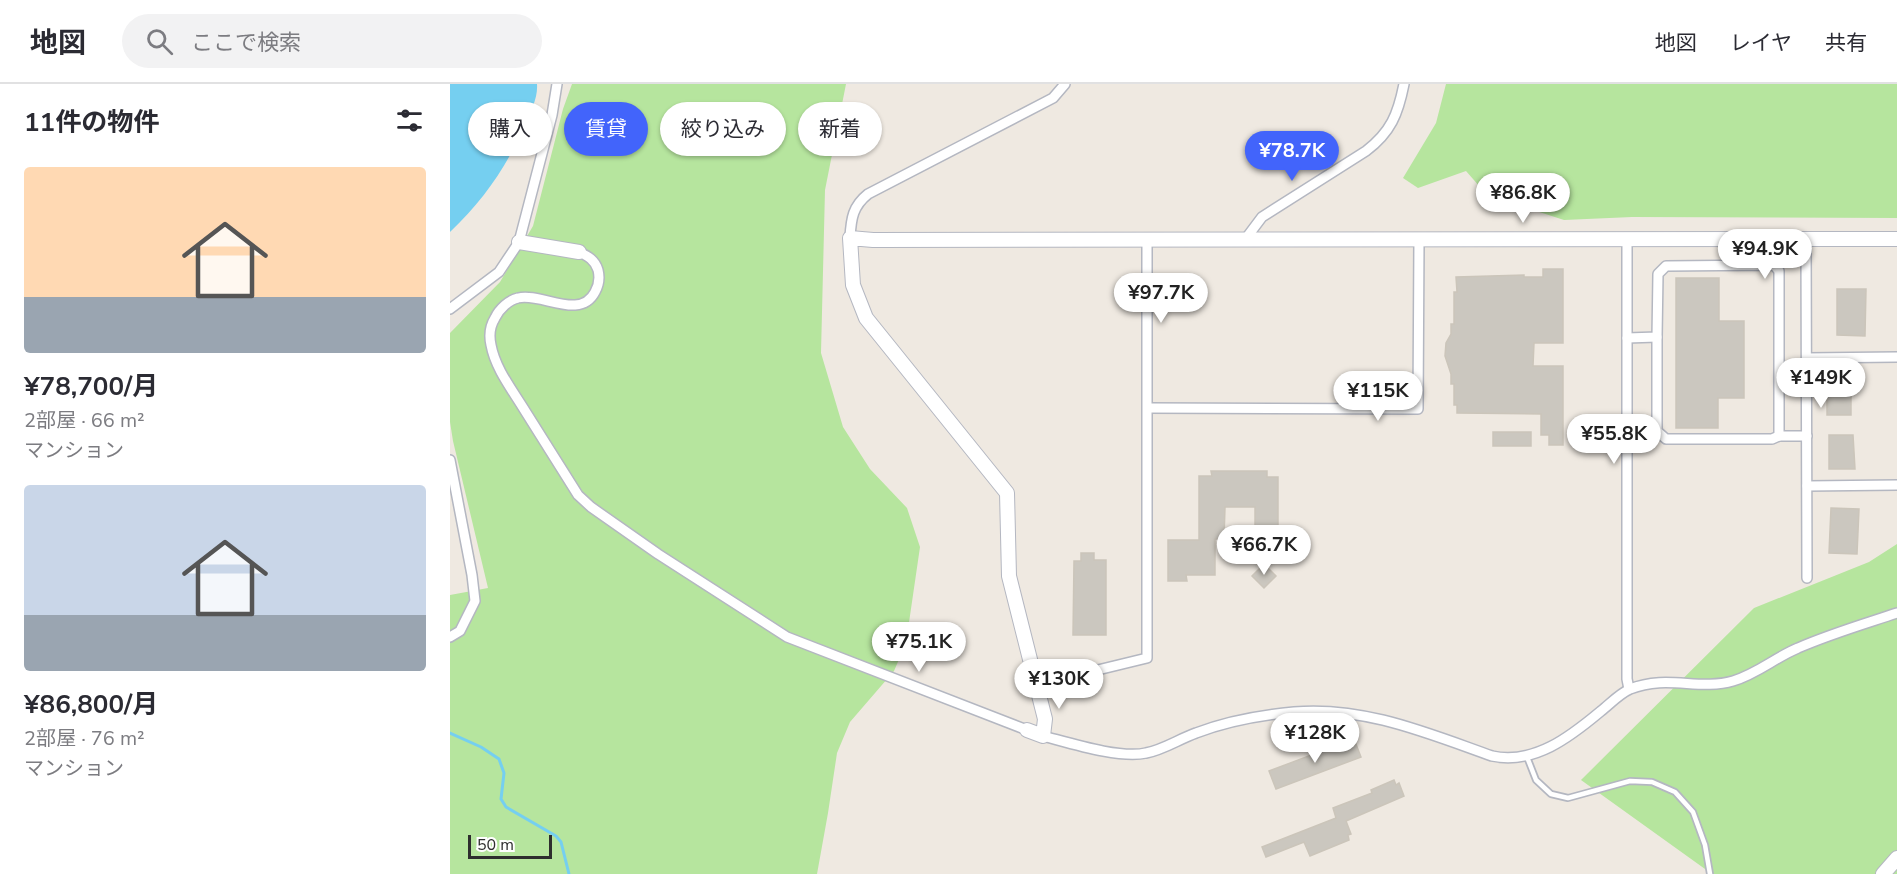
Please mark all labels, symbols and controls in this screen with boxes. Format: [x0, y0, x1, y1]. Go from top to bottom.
search box [122, 14, 542, 68]
text: 地図 [30, 24, 86, 62]
icon: search [143, 25, 176, 58]
text: ここで検索 [191, 28, 301, 58]
text: 地図 [1655, 29, 1697, 57]
text: レイヤ [1730, 29, 1792, 57]
text: 共有 [1825, 29, 1867, 57]
chip: 購入 [468, 102, 552, 156]
chip: 賃貸 [564, 102, 648, 156]
chip: 絞り込み [660, 102, 786, 156]
chip: 新着 [798, 102, 882, 156]
icon: filters [393, 104, 426, 137]
text: 11件の物件 [24, 105, 159, 140]
pin: ¥78.7K [1243, 131, 1341, 182]
text: ¥78.7K [1259, 137, 1325, 164]
pin: ¥86.8K [1474, 173, 1572, 224]
text: ¥86.8K [1490, 179, 1556, 206]
icon: home [171, 206, 279, 314]
pin: ¥94.9K [1716, 229, 1814, 280]
text: ¥94.9K [1732, 235, 1798, 262]
pin: ¥97.7K [1112, 273, 1210, 324]
text: ¥97.7K [1128, 279, 1194, 306]
pin: ¥149K [1779, 358, 1863, 409]
text: ¥149K [1790, 364, 1852, 391]
text: ¥78,700/月 [24, 369, 158, 404]
pin: ¥115K [1336, 371, 1420, 422]
text: ¥115K [1347, 377, 1409, 404]
text: 2部屋 · 66 m² [24, 407, 145, 434]
pin: ¥55.8K [1565, 414, 1663, 465]
text: ¥55.8K [1581, 420, 1647, 447]
text: マンション [24, 437, 124, 464]
icon: home [171, 524, 279, 632]
pin: ¥66.7K [1215, 525, 1313, 576]
text: ¥66.7K [1231, 531, 1297, 558]
pin: ¥75.1K [870, 622, 968, 673]
text: ¥75.1K [886, 628, 952, 655]
pin: ¥130K [1017, 659, 1101, 710]
text: ¥130K [1028, 665, 1090, 692]
text: ¥86,800/月 [24, 687, 158, 722]
pin: ¥128K [1273, 713, 1357, 764]
text: ¥128K [1284, 719, 1346, 746]
text: 2部屋 · 76 m² [24, 725, 145, 752]
text: マンション [24, 755, 124, 782]
scale bar [468, 832, 552, 860]
text: 50 m [477, 834, 514, 856]

